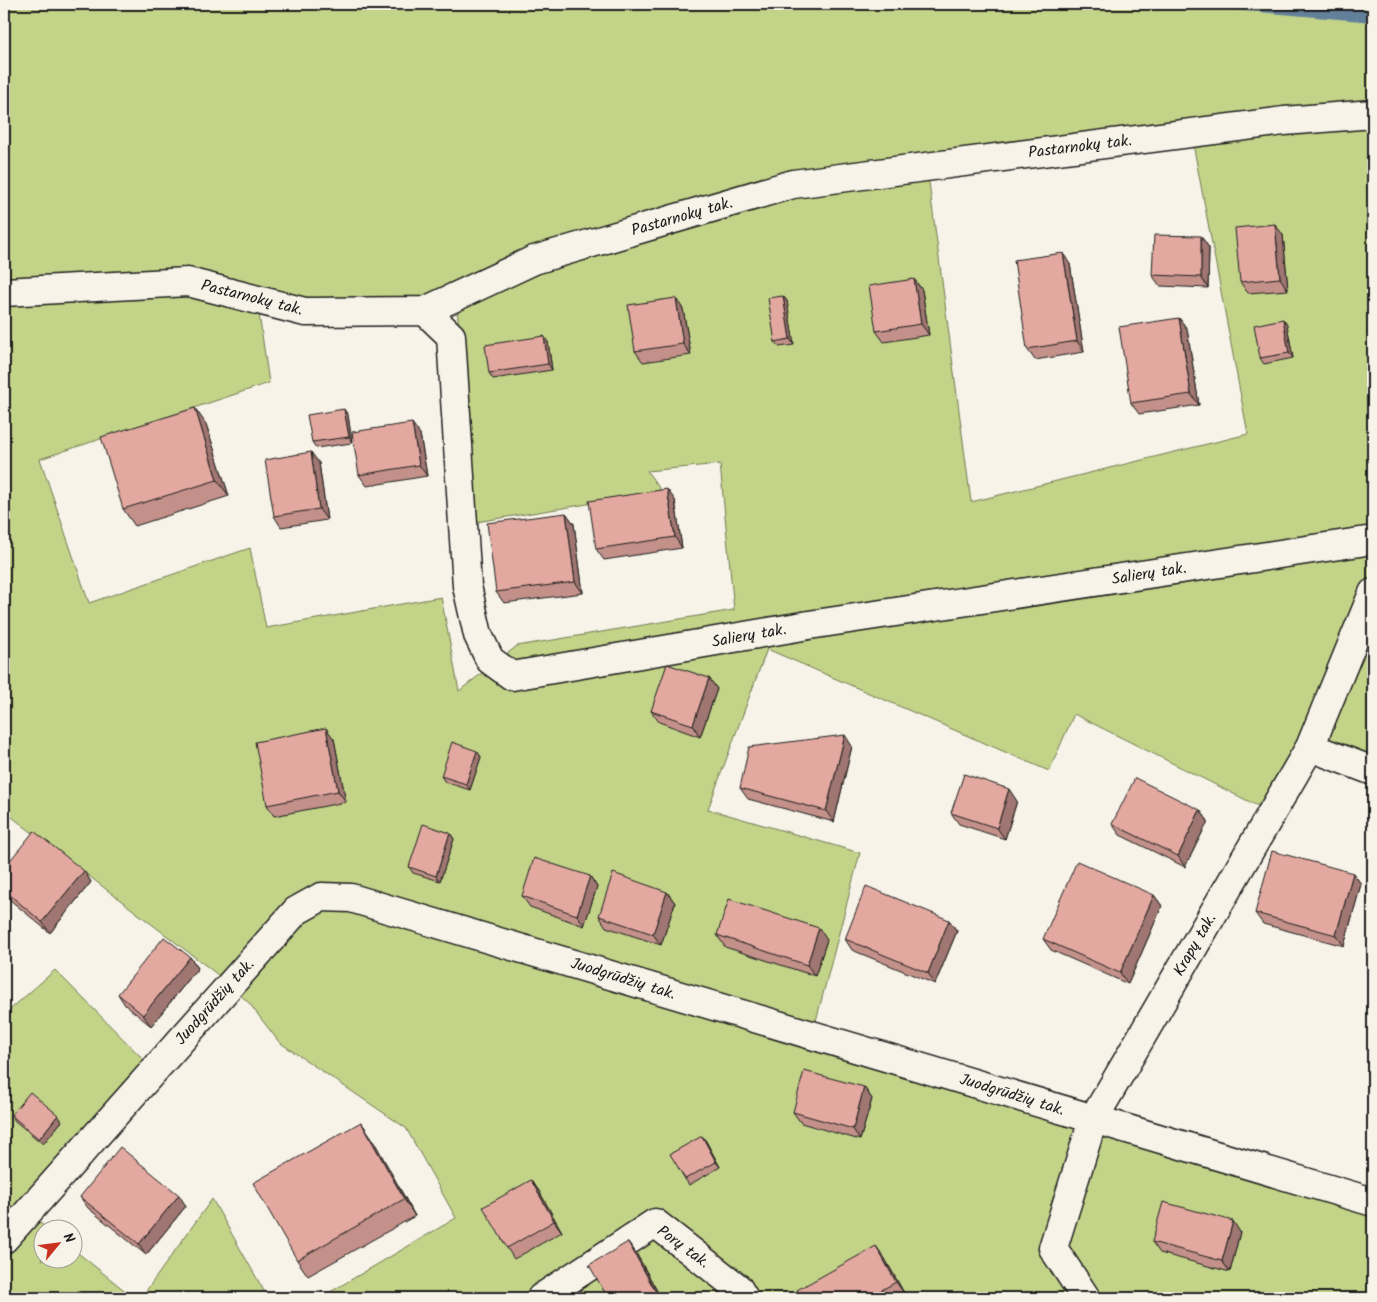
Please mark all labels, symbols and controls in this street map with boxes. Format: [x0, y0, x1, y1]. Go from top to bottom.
street label: Pastarnokų tak. [1027, 128, 1133, 166]
street label: Pastarnokų tak. [628, 191, 736, 243]
street label: Pastarnokų tak. [198, 273, 306, 323]
street label: Salierų tak. [1110, 556, 1188, 592]
street label: Salierų tak. [710, 617, 788, 655]
street label: Krapų tak. [1167, 909, 1223, 981]
street label: Juodgrūdžių tak. [567, 951, 679, 1007]
street label: Juodgrūdžių tak. [169, 953, 261, 1051]
street label: Juodgrūdžių tak. [956, 1067, 1068, 1123]
street label: Porų tak. [651, 1219, 715, 1275]
north arrow [32, 1220, 82, 1270]
text: N [57, 1229, 80, 1248]

